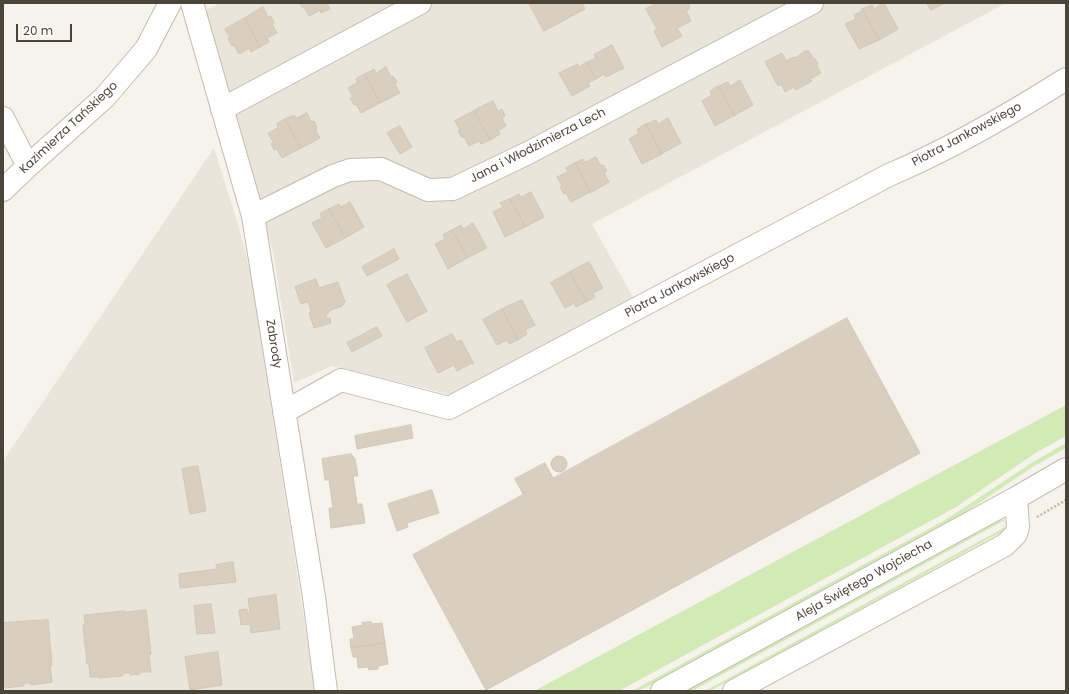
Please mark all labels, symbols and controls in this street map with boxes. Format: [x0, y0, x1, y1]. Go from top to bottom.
scale bar [18, 16, 74, 42]
text: 20 m [23, 22, 53, 39]
street label: Kazimierza Tańskiego [17, 79, 121, 177]
street label: Piotra Jankowskiego [910, 100, 1024, 170]
street label: Jana i Włodzimierza Lech [468, 106, 608, 186]
street label: Piotra Jankowskiego [623, 251, 737, 321]
street label: Zabrody [262, 318, 284, 370]
street label: Aleja Świętego Wojciecha [793, 537, 935, 625]

